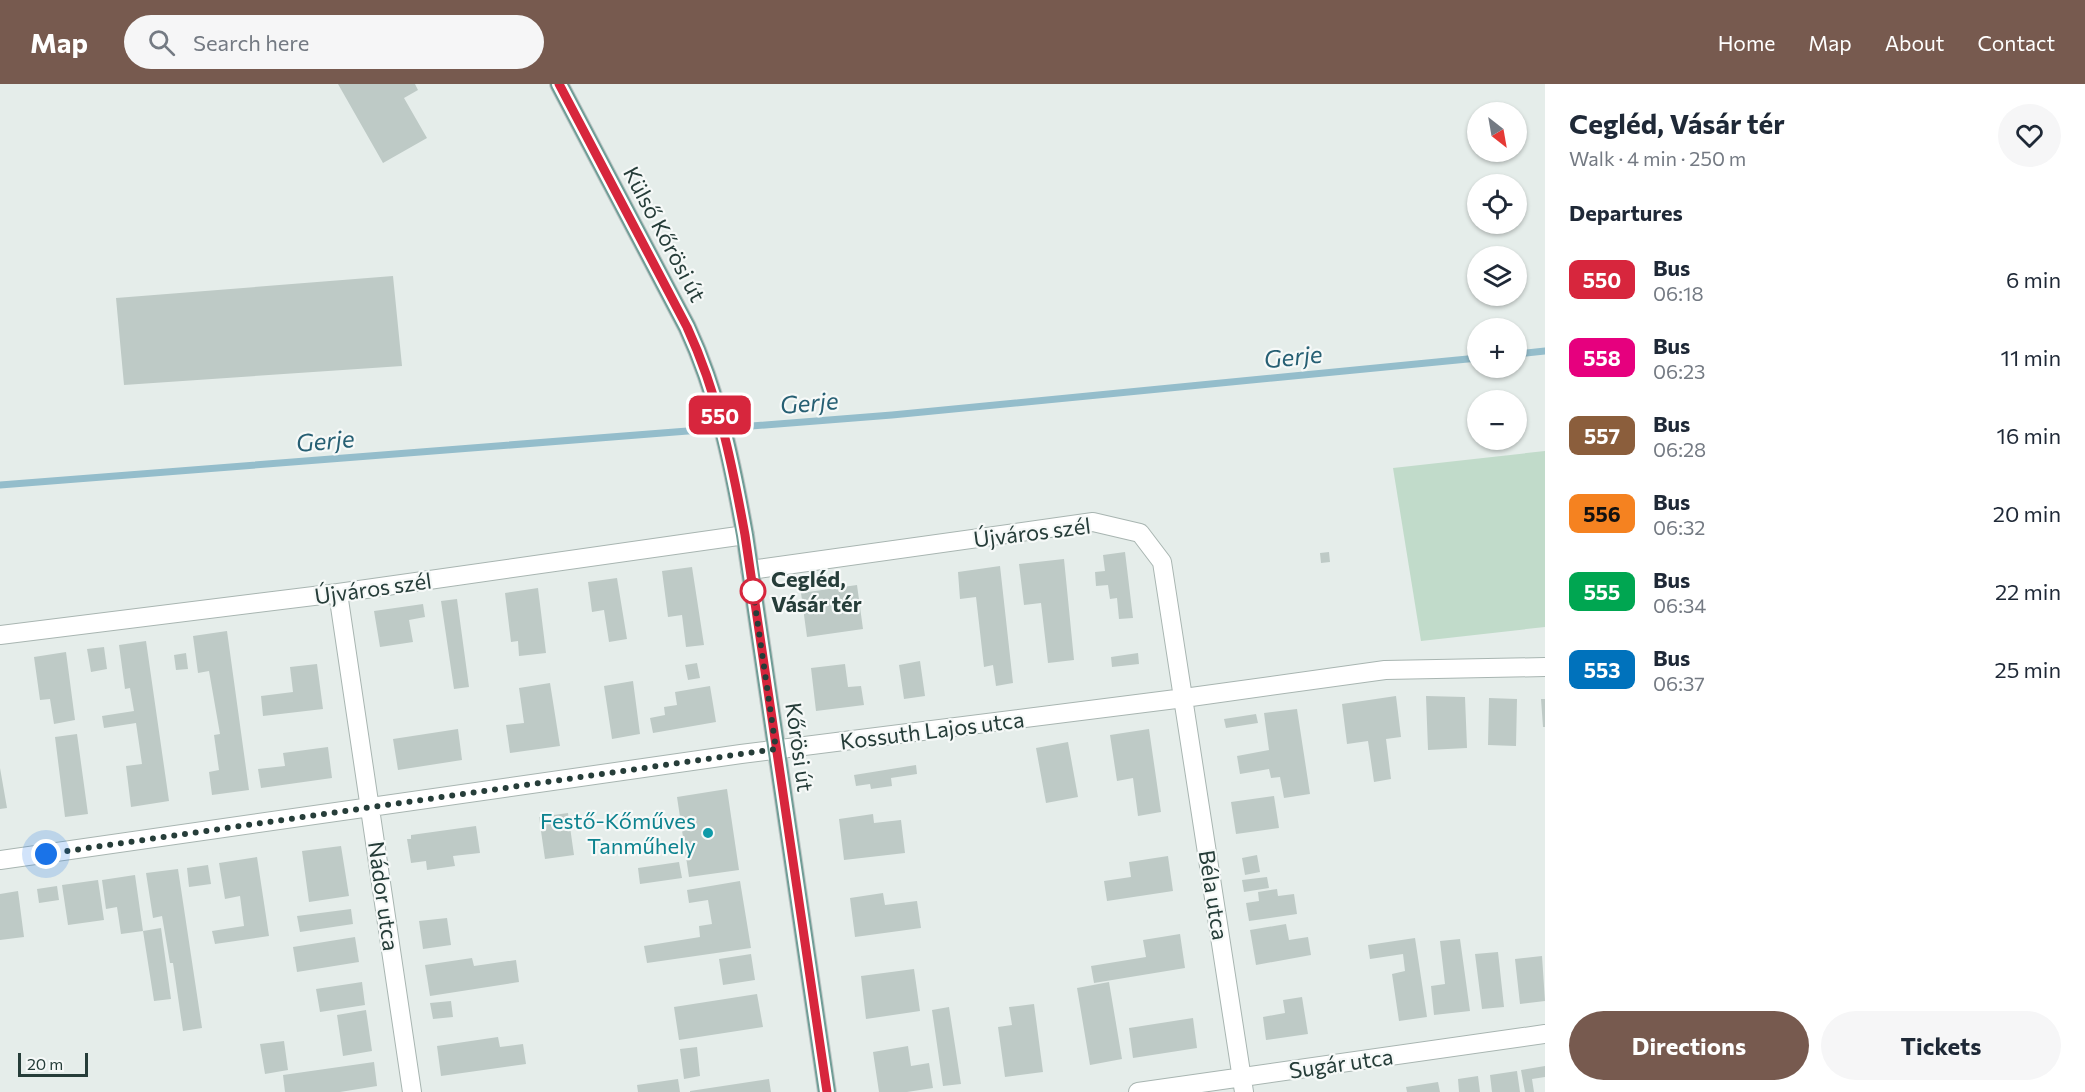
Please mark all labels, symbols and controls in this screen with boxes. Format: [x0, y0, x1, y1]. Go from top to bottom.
search box [124, 15, 544, 69]
text: Map [30, 25, 88, 59]
icon: search [145, 26, 178, 59]
text: Search here [193, 29, 309, 56]
text: Home [1718, 30, 1775, 55]
text: Map [1808, 30, 1852, 55]
text: About [1885, 30, 1944, 55]
text: Contact [1977, 30, 2055, 55]
north arrow [1467, 102, 1527, 162]
map controls [1467, 102, 1527, 450]
button: heart [1998, 104, 2061, 167]
text: Cegléd, Vásár tér [1569, 106, 1785, 140]
text: Walk · 4 min · 250 m [1569, 146, 1746, 170]
street label: Külső Kőrösi út [618, 162, 712, 306]
button: locate [1467, 174, 1527, 234]
text: Departures [1569, 199, 1683, 226]
button: layers [1467, 246, 1527, 306]
text: Bus [1653, 254, 1690, 281]
text: 6 min [2006, 266, 2061, 293]
text: 550 [1583, 267, 1621, 292]
text: 06:18 [1653, 281, 1704, 305]
button: + [1467, 318, 1527, 378]
text: Bus [1653, 332, 1690, 359]
water label: Gerje [1262, 338, 1324, 373]
text: 11 min [2001, 344, 2061, 371]
text: 558 [1583, 345, 1621, 370]
text: 06:23 [1653, 359, 1705, 383]
water label: Gerje [779, 385, 840, 419]
button: − [1467, 390, 1527, 450]
line badge: 550 [686, 396, 754, 434]
text: 550 [701, 403, 739, 428]
text: Bus [1653, 410, 1690, 437]
text: 16 min [1997, 422, 2061, 449]
water label: Gerje [295, 423, 356, 457]
text: 557 [1584, 423, 1620, 448]
text: 06:28 [1653, 437, 1706, 461]
text: Bus [1653, 488, 1690, 515]
text: 20 min [1993, 500, 2061, 527]
text: 556 [1583, 501, 1621, 526]
street label: Újváros szél [972, 511, 1092, 553]
text: 06:32 [1653, 515, 1705, 539]
place label: Cegléd, Vásár tér [771, 565, 862, 617]
street label: Újváros szél [313, 566, 433, 610]
text: Bus [1653, 566, 1690, 593]
marker: Cegléd, Vásár tér [740, 578, 766, 604]
text: 22 min [1995, 578, 2061, 605]
text: 555 [1584, 579, 1620, 604]
text: 06:34 [1653, 593, 1706, 617]
text: Bus [1653, 644, 1690, 671]
text: 25 min [1994, 656, 2061, 683]
text: 553 [1584, 657, 1620, 682]
text: 06:37 [1653, 671, 1705, 695]
street label: Kőrösi út [780, 701, 820, 793]
street label: Kossuth Lajos utca [838, 705, 1026, 755]
place label: Festő-Kőműves Tanműhely [540, 807, 696, 859]
marker: Festő-Kőműves Tanműhely [701, 826, 715, 840]
your location [31, 839, 61, 869]
street label: Nádor utca [363, 839, 405, 953]
street label: Béla utca [1194, 848, 1234, 942]
button: Directions [1569, 1011, 1809, 1080]
button: Tickets [1821, 1011, 2061, 1080]
street label: Sugár utca [1287, 1042, 1395, 1084]
scale bar [18, 1050, 88, 1078]
text: 20 m [27, 1054, 63, 1073]

